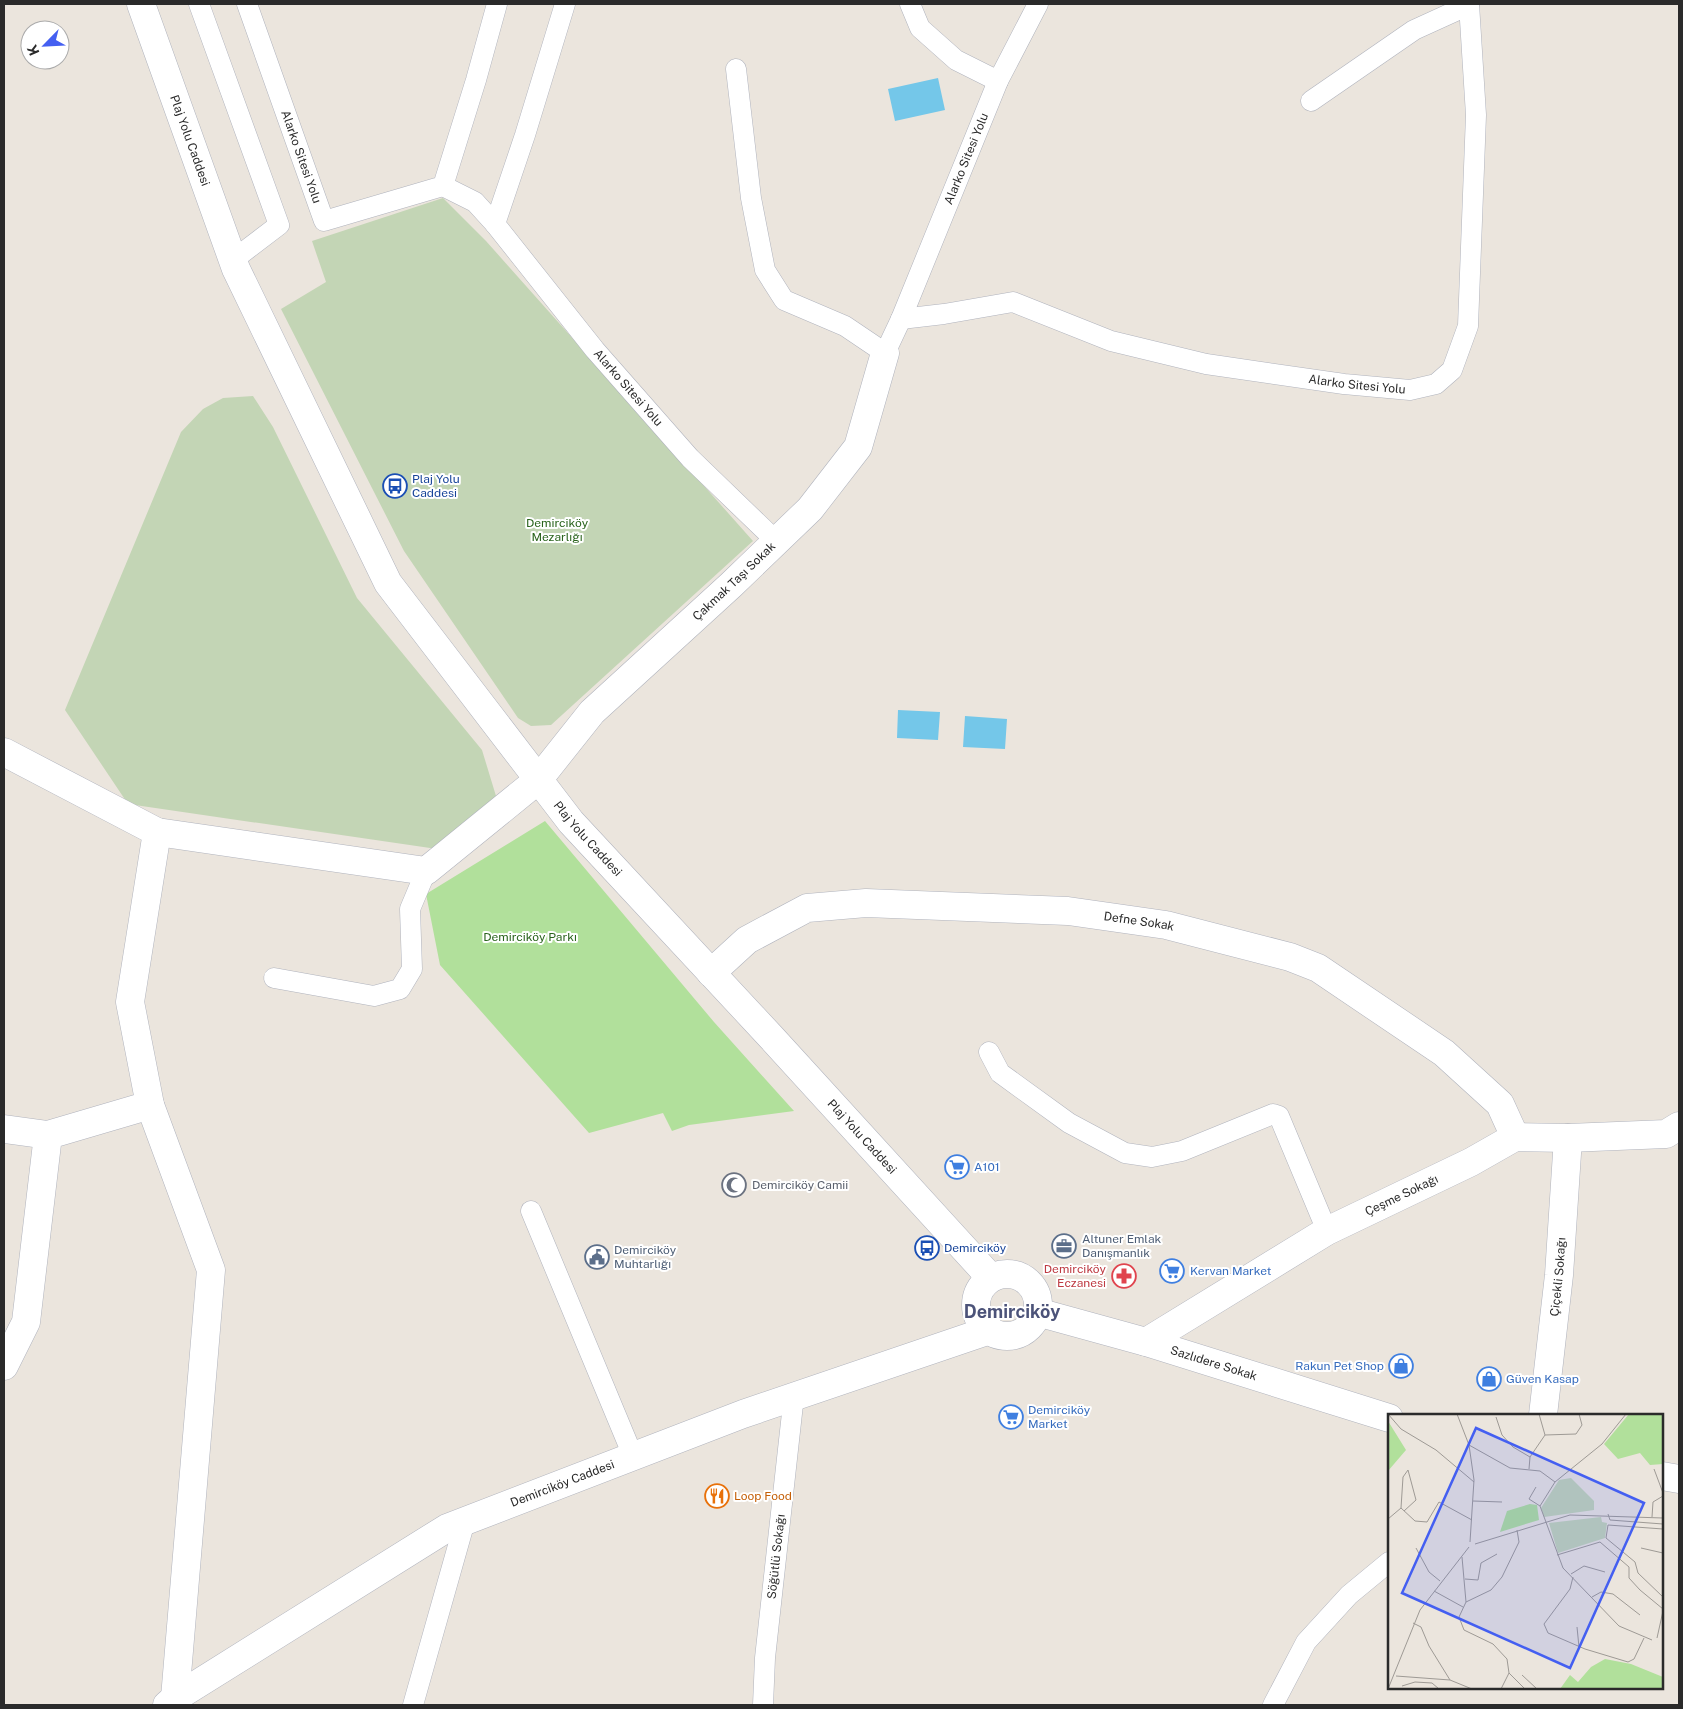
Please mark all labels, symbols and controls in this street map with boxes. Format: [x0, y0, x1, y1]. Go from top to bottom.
north arrow [20, 20, 70, 70]
text: K [24, 42, 42, 58]
street label: Plaj Yolu Caddesi [167, 93, 213, 188]
street label: Alarko Sitesi Yolu [278, 108, 324, 205]
street label: Alarko Sitesi Yolu [941, 111, 991, 207]
street label: Alarko Sitesi Yolu [591, 346, 666, 429]
street label: Alarko Sitesi Yolu [1308, 372, 1406, 397]
place label: Plaj Yolu Caddesi [412, 472, 460, 500]
bus stop icon: Plaj Yolu Caddesi [382, 473, 408, 499]
park label: Demirciköy Mezarlığı [526, 516, 589, 544]
street label: Çakmak Taşı Sokak [690, 539, 778, 623]
street label: Plaj Yolu Caddesi [551, 799, 625, 879]
street label: Defne Sokak [1103, 909, 1176, 934]
park label: Demirciköy Parkı [483, 930, 577, 944]
street label: Plaj Yolu Caddesi [825, 1097, 899, 1177]
supermarket icon: A101 [944, 1154, 970, 1180]
place label: A101 [974, 1160, 1000, 1174]
mosque icon: Demirciköy Camii [721, 1172, 747, 1198]
street label: Çeşme Sokağı [1363, 1172, 1440, 1219]
place label: Demirciköy Camii [752, 1178, 848, 1192]
place label: Altuner Emlak Danışmanlık [1082, 1232, 1162, 1260]
office icon: Altuner Emlak Danışmanlık [1051, 1233, 1077, 1259]
bus stop icon: Demirciköy [914, 1235, 940, 1261]
street label: Çiçekli Sokağı [1547, 1237, 1568, 1317]
place label: Demirciköy [944, 1241, 1007, 1255]
place label: Demirciköy Muhtarlığı [614, 1243, 677, 1271]
public building icon: Demirciköy Muhtarlığı [584, 1244, 610, 1270]
supermarket icon: Kervan Market [1159, 1258, 1185, 1284]
place label: Demirciköy Eczanesi [1044, 1262, 1107, 1290]
pharmacy icon: Demirciköy Eczanesi [1111, 1263, 1137, 1289]
place label: Kervan Market [1190, 1264, 1272, 1278]
district label: Demirciköy [964, 1301, 1060, 1322]
street label: Sazlıdere Sokak [1169, 1343, 1259, 1383]
shop icon: Rakun Pet Shop [1388, 1353, 1414, 1379]
place label: Rakun Pet Shop [1295, 1359, 1384, 1373]
shop icon: Güven Kasap [1476, 1366, 1502, 1392]
place label: Güven Kasap [1506, 1372, 1579, 1386]
place label: Demirciköy Market [1028, 1403, 1091, 1431]
supermarket icon: Demirciköy Market [998, 1404, 1024, 1430]
inset map [1388, 1414, 1663, 1689]
street label: Demirciköy Caddesi [508, 1457, 616, 1510]
restaurant icon: Loop Food [704, 1483, 730, 1509]
place label: Loop Food [734, 1489, 792, 1503]
street label: Söğütlü Sokağı [765, 1513, 788, 1600]

